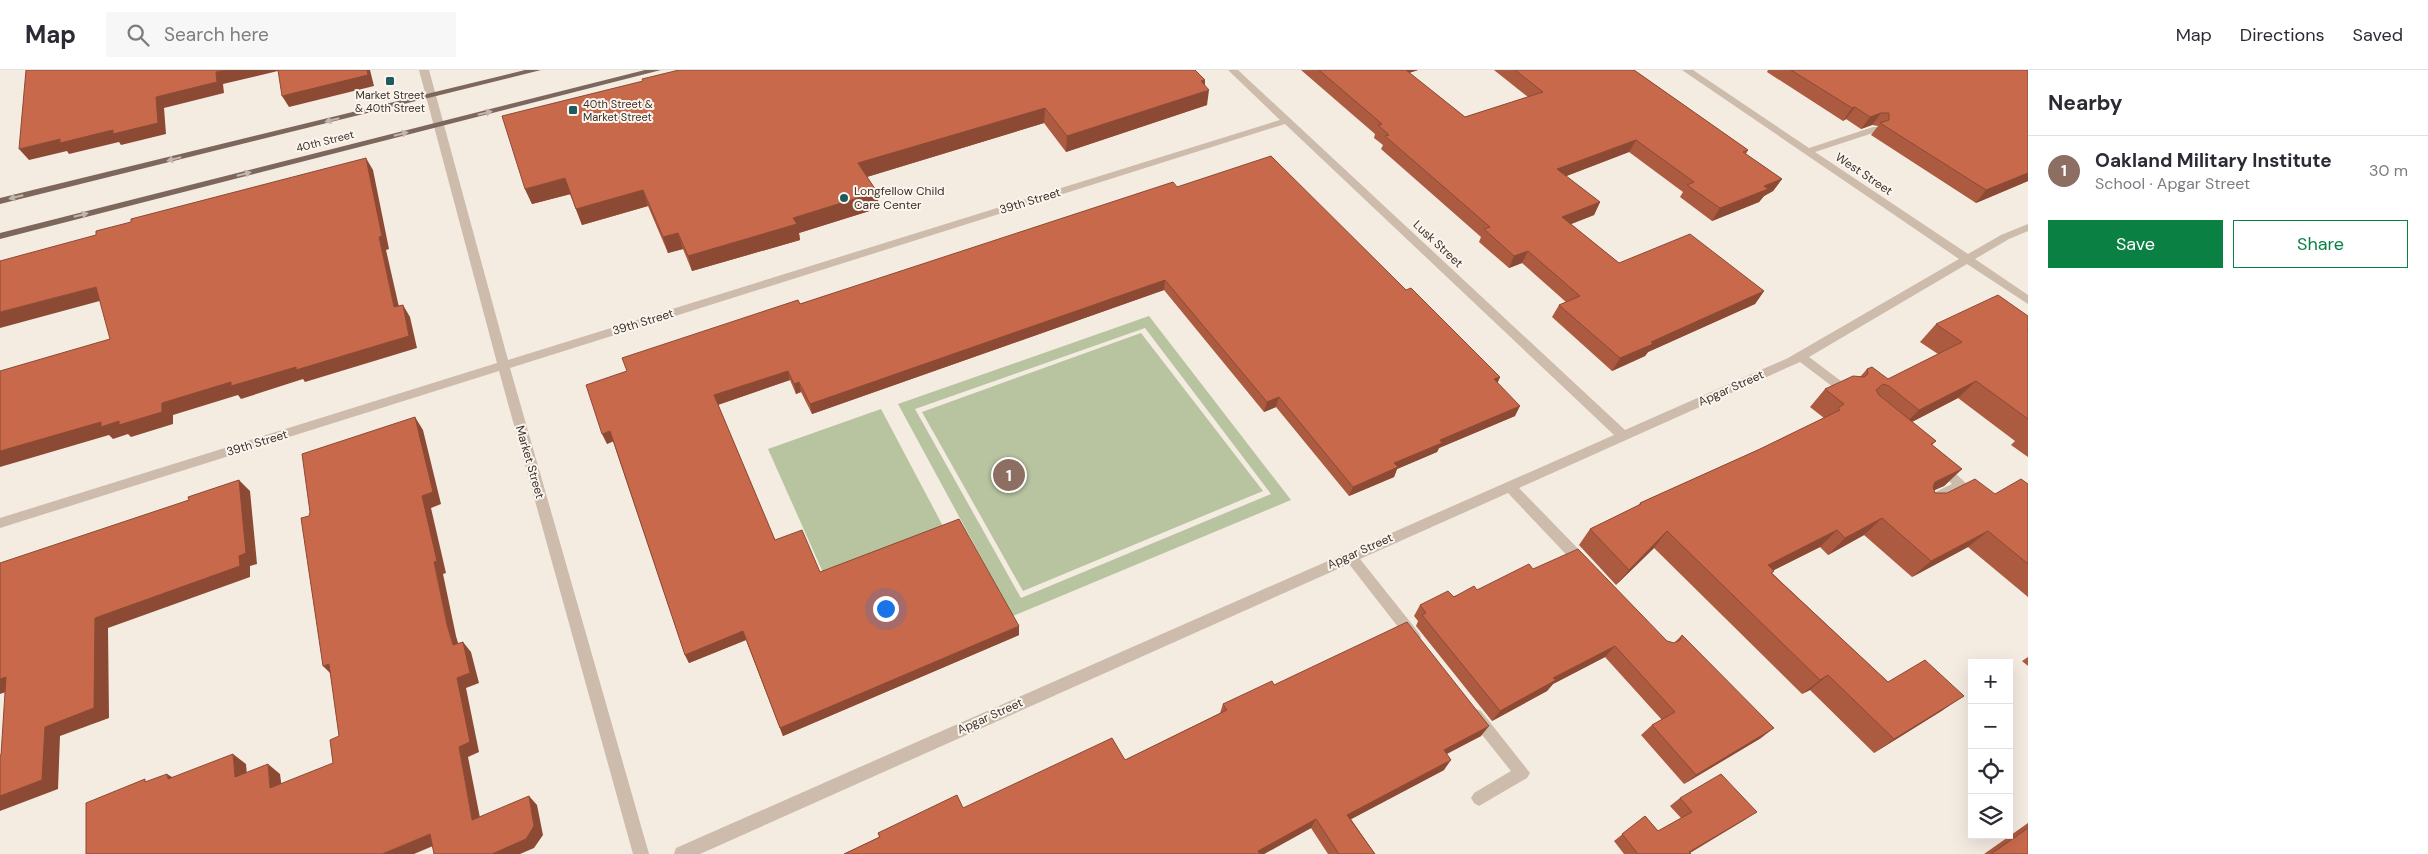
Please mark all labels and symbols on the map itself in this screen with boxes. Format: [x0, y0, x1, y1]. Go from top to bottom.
marker: Market Street & 40th Street [384, 75, 396, 87]
place label: Market Street & 40th Street [355, 88, 425, 115]
place label: 40th Street & Market Street [583, 97, 653, 124]
marker: 40th Street & Market Street [567, 104, 579, 116]
one-way arrow [477, 109, 493, 117]
one-way arrow [324, 116, 339, 124]
street label: 40th Street [295, 127, 355, 155]
one-way arrow [394, 130, 409, 138]
street label: West Street [1832, 149, 1896, 199]
one-way arrow [166, 155, 181, 163]
one-way arrow [236, 170, 251, 178]
place label: Longfellow Child Care Center [854, 183, 945, 213]
street label: 39th Street [997, 184, 1063, 218]
marker: Longfellow Child Care Center [838, 192, 850, 204]
one-way arrow [9, 193, 24, 201]
one-way arrow [74, 211, 89, 219]
street label: Lusk Street [1410, 217, 1467, 271]
street label: 39th Street [610, 305, 676, 339]
street label: Apgar Street [1696, 366, 1767, 410]
street label: Market Street [512, 424, 548, 501]
street label: 39th Street [224, 426, 290, 460]
pin: 1 [993, 456, 1025, 494]
street label: Apgar Street [1325, 529, 1396, 573]
your location [873, 596, 899, 622]
street label: Apgar Street [955, 694, 1026, 738]

